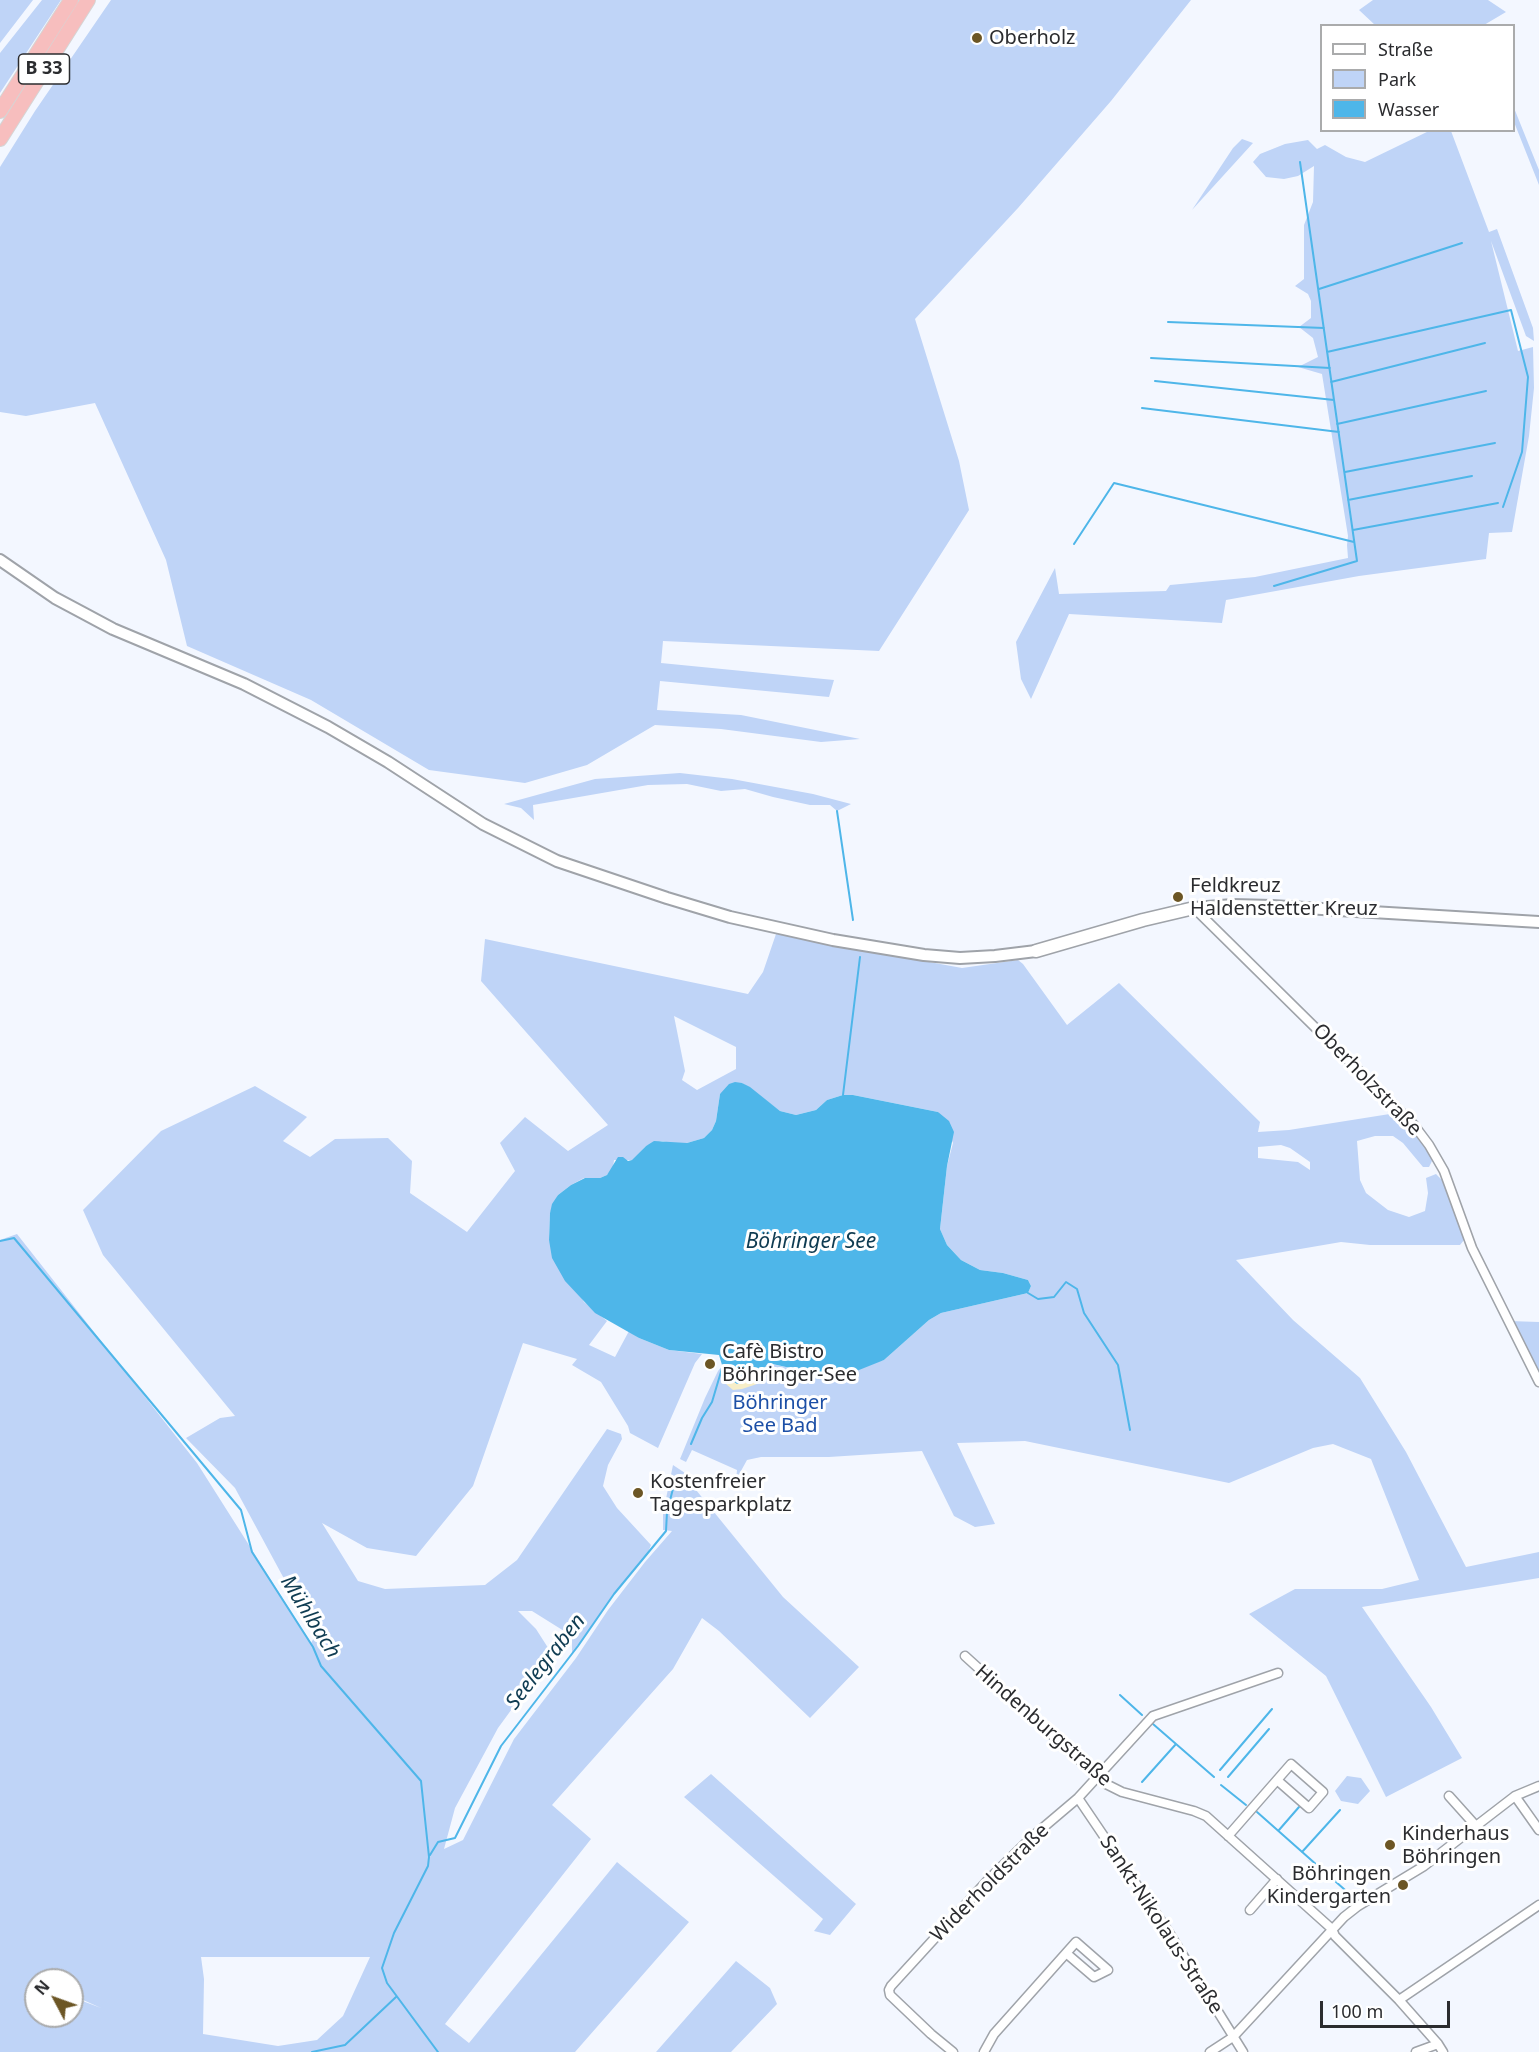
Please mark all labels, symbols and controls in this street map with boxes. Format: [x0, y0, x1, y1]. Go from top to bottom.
legend [1320, 24, 1515, 132]
place label: Oberholz [989, 26, 1075, 50]
marker: Oberholz [970, 31, 984, 45]
text: Straße [1378, 37, 1433, 61]
road number: B 33 [18, 54, 70, 84]
text: Park [1378, 67, 1416, 91]
text: Wasser [1378, 97, 1439, 121]
place label: Feldkreuz Haldenstetter Kreuz [1190, 874, 1378, 921]
marker: Feldkreuz Haldenstetter Kreuz [1171, 890, 1185, 904]
street label: Oberholzstraße [1308, 1019, 1426, 1141]
water label: Böhringer See [746, 1229, 876, 1255]
place label: Cafè Bistro Böhringer-See [722, 1340, 857, 1387]
marker: Cafè Bistro Böhringer-See [703, 1357, 717, 1371]
park label: Böhringer See Bad [732, 1391, 828, 1438]
place label: Kostenfreier Tagesparkplatz [650, 1470, 792, 1517]
marker: Kostenfreier Tagesparkplatz [631, 1486, 645, 1500]
water label: Mühlbach [275, 1571, 345, 1663]
water label: Seelegraben [501, 1609, 591, 1715]
street label: Hindenburgstraße [970, 1660, 1116, 1792]
street label: Widerholdstraße [926, 1819, 1054, 1947]
place label: Kinderhaus Böhringen [1402, 1822, 1509, 1869]
street label: Sankt-Nikolaus-Straße [1094, 1831, 1228, 2019]
marker: Kinderhaus Böhringen [1383, 1838, 1397, 1852]
place label: Böhringen Kindergarten [1267, 1862, 1391, 1909]
marker: Böhringen Kindergarten [1396, 1878, 1410, 1892]
north arrow [24, 1968, 84, 2028]
text: N [29, 1975, 54, 2000]
scale bar [1323, 1989, 1454, 2027]
text: 100 m [1331, 1999, 1383, 2023]

